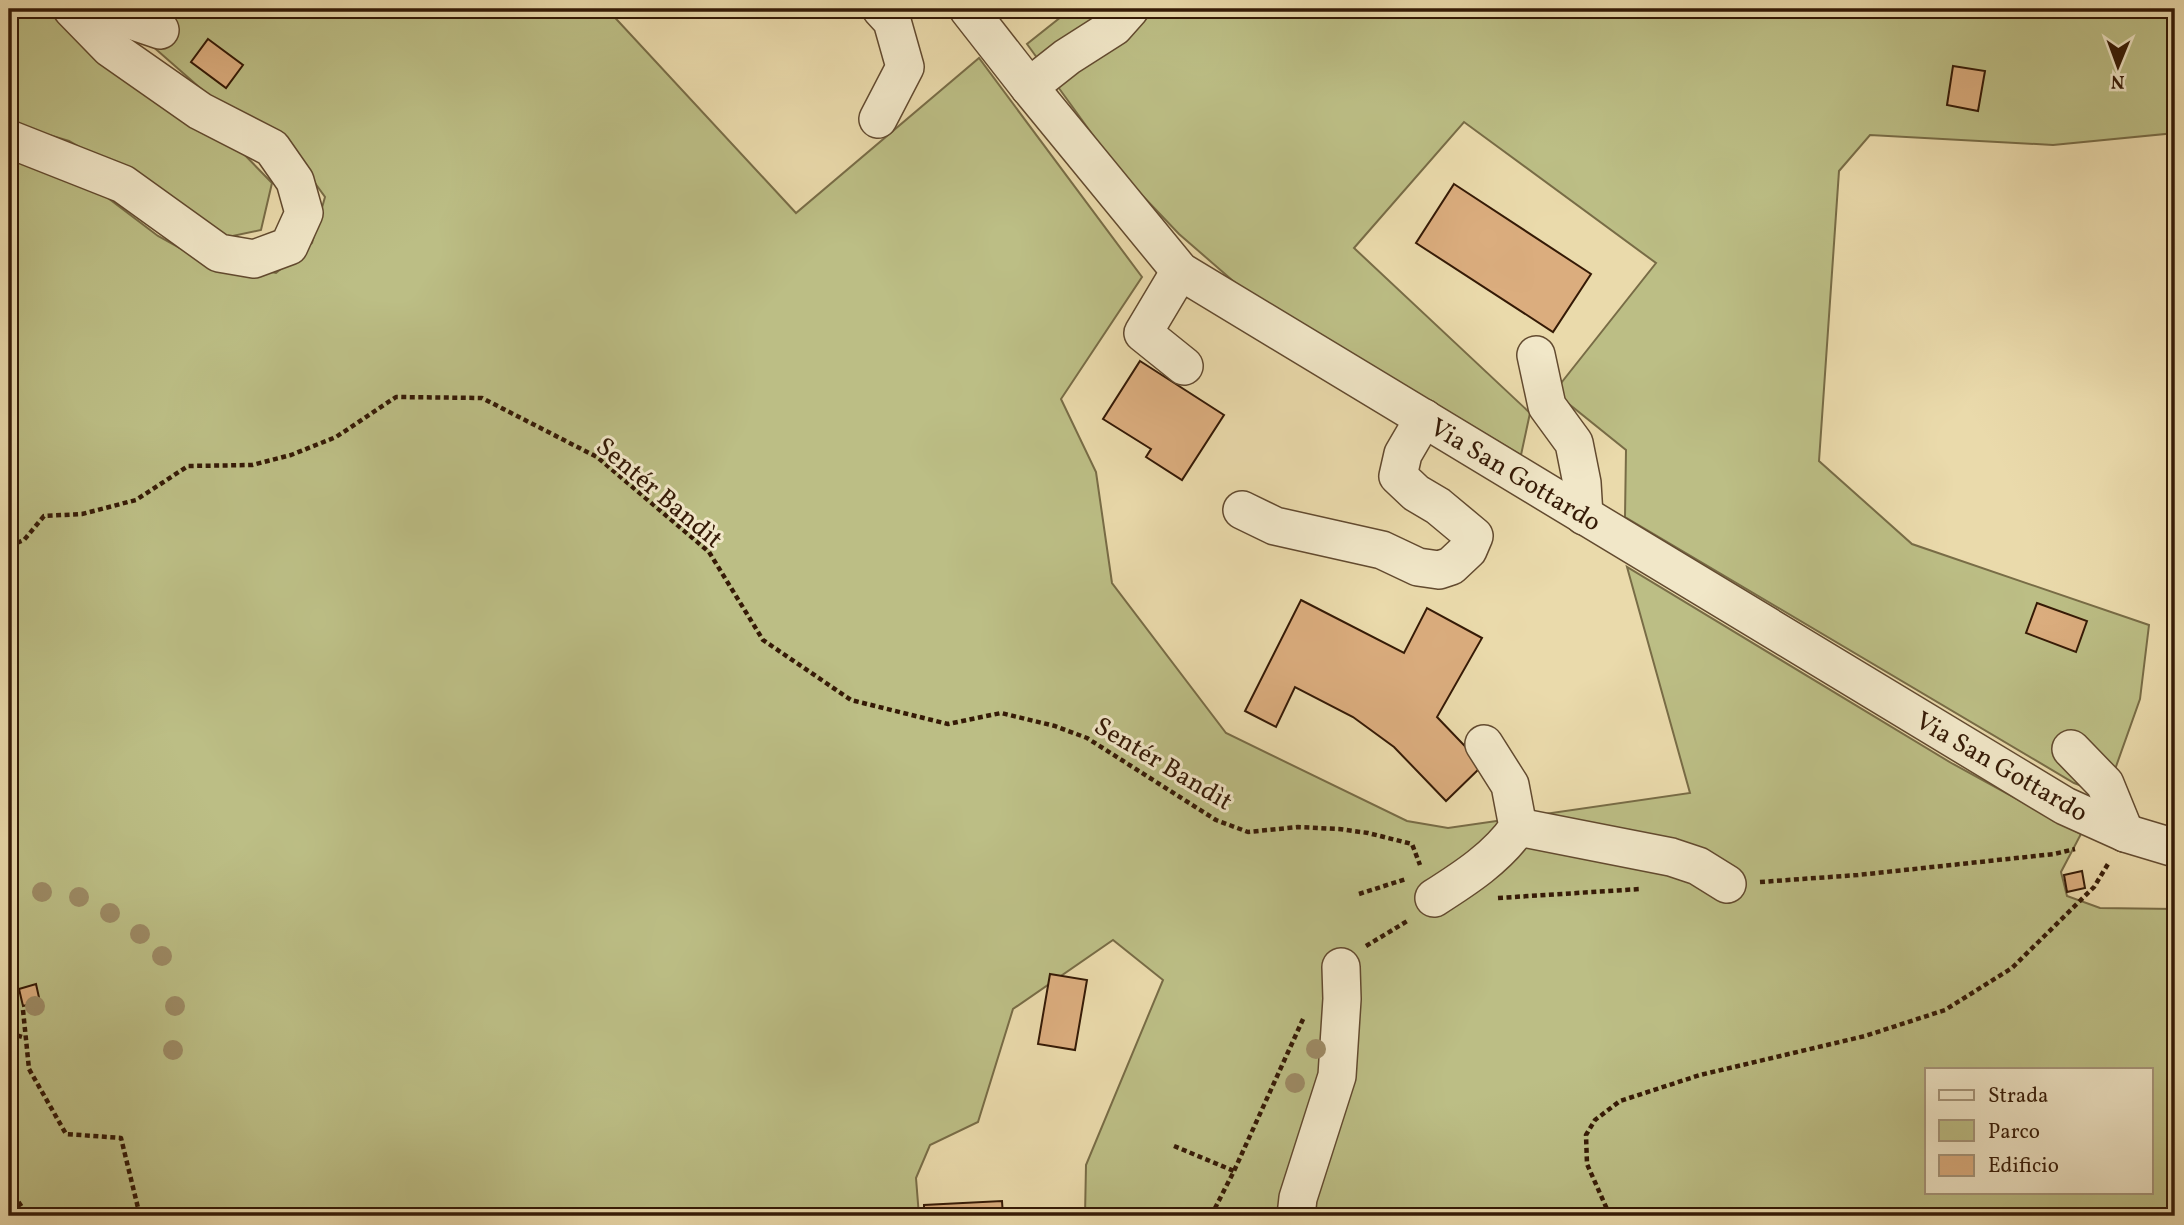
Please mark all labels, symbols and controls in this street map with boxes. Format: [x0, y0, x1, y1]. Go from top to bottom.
north arrow [2082, 32, 2152, 102]
text: N [2110, 68, 2125, 94]
street label: Via San Gottardo [1423, 410, 1607, 541]
street label: Sentér Bandìt [587, 430, 730, 557]
street label: Via San Gottardo [1908, 704, 2094, 832]
street label: Sentér Bandìt [1087, 709, 1239, 820]
legend [1925, 1068, 2152, 1194]
text: Strada [1988, 1082, 2049, 1111]
text: Parco [1988, 1118, 2040, 1147]
text: Edificio [1988, 1152, 2059, 1181]

